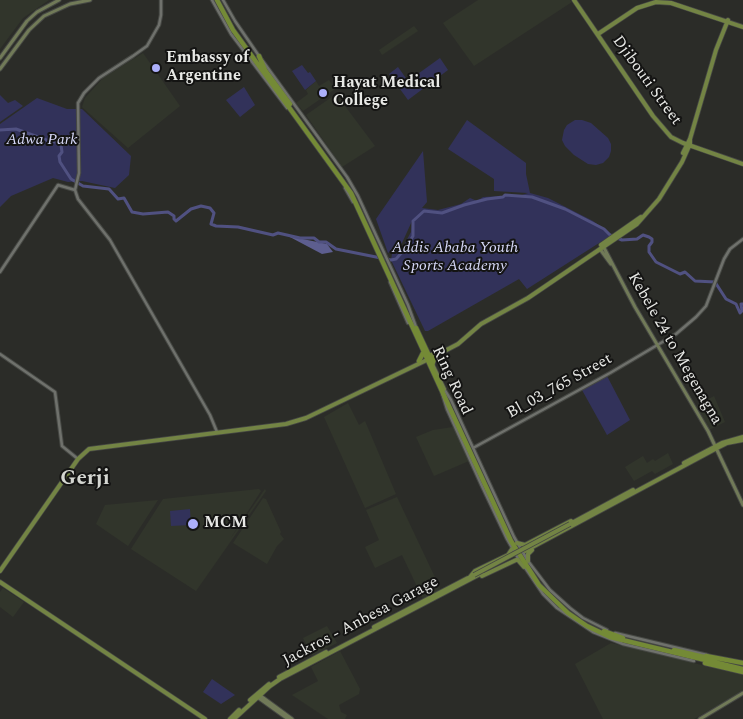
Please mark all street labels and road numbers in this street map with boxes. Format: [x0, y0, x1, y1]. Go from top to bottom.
street label: Djibouti Street [607, 33, 685, 129]
street label: Kebele 24 to Megenagna [623, 270, 725, 428]
street label: Ring Road [427, 344, 475, 418]
street label: Bl_03_765 Street [504, 350, 616, 424]
street label: Jackros - Anbesa Garage [280, 573, 442, 671]

